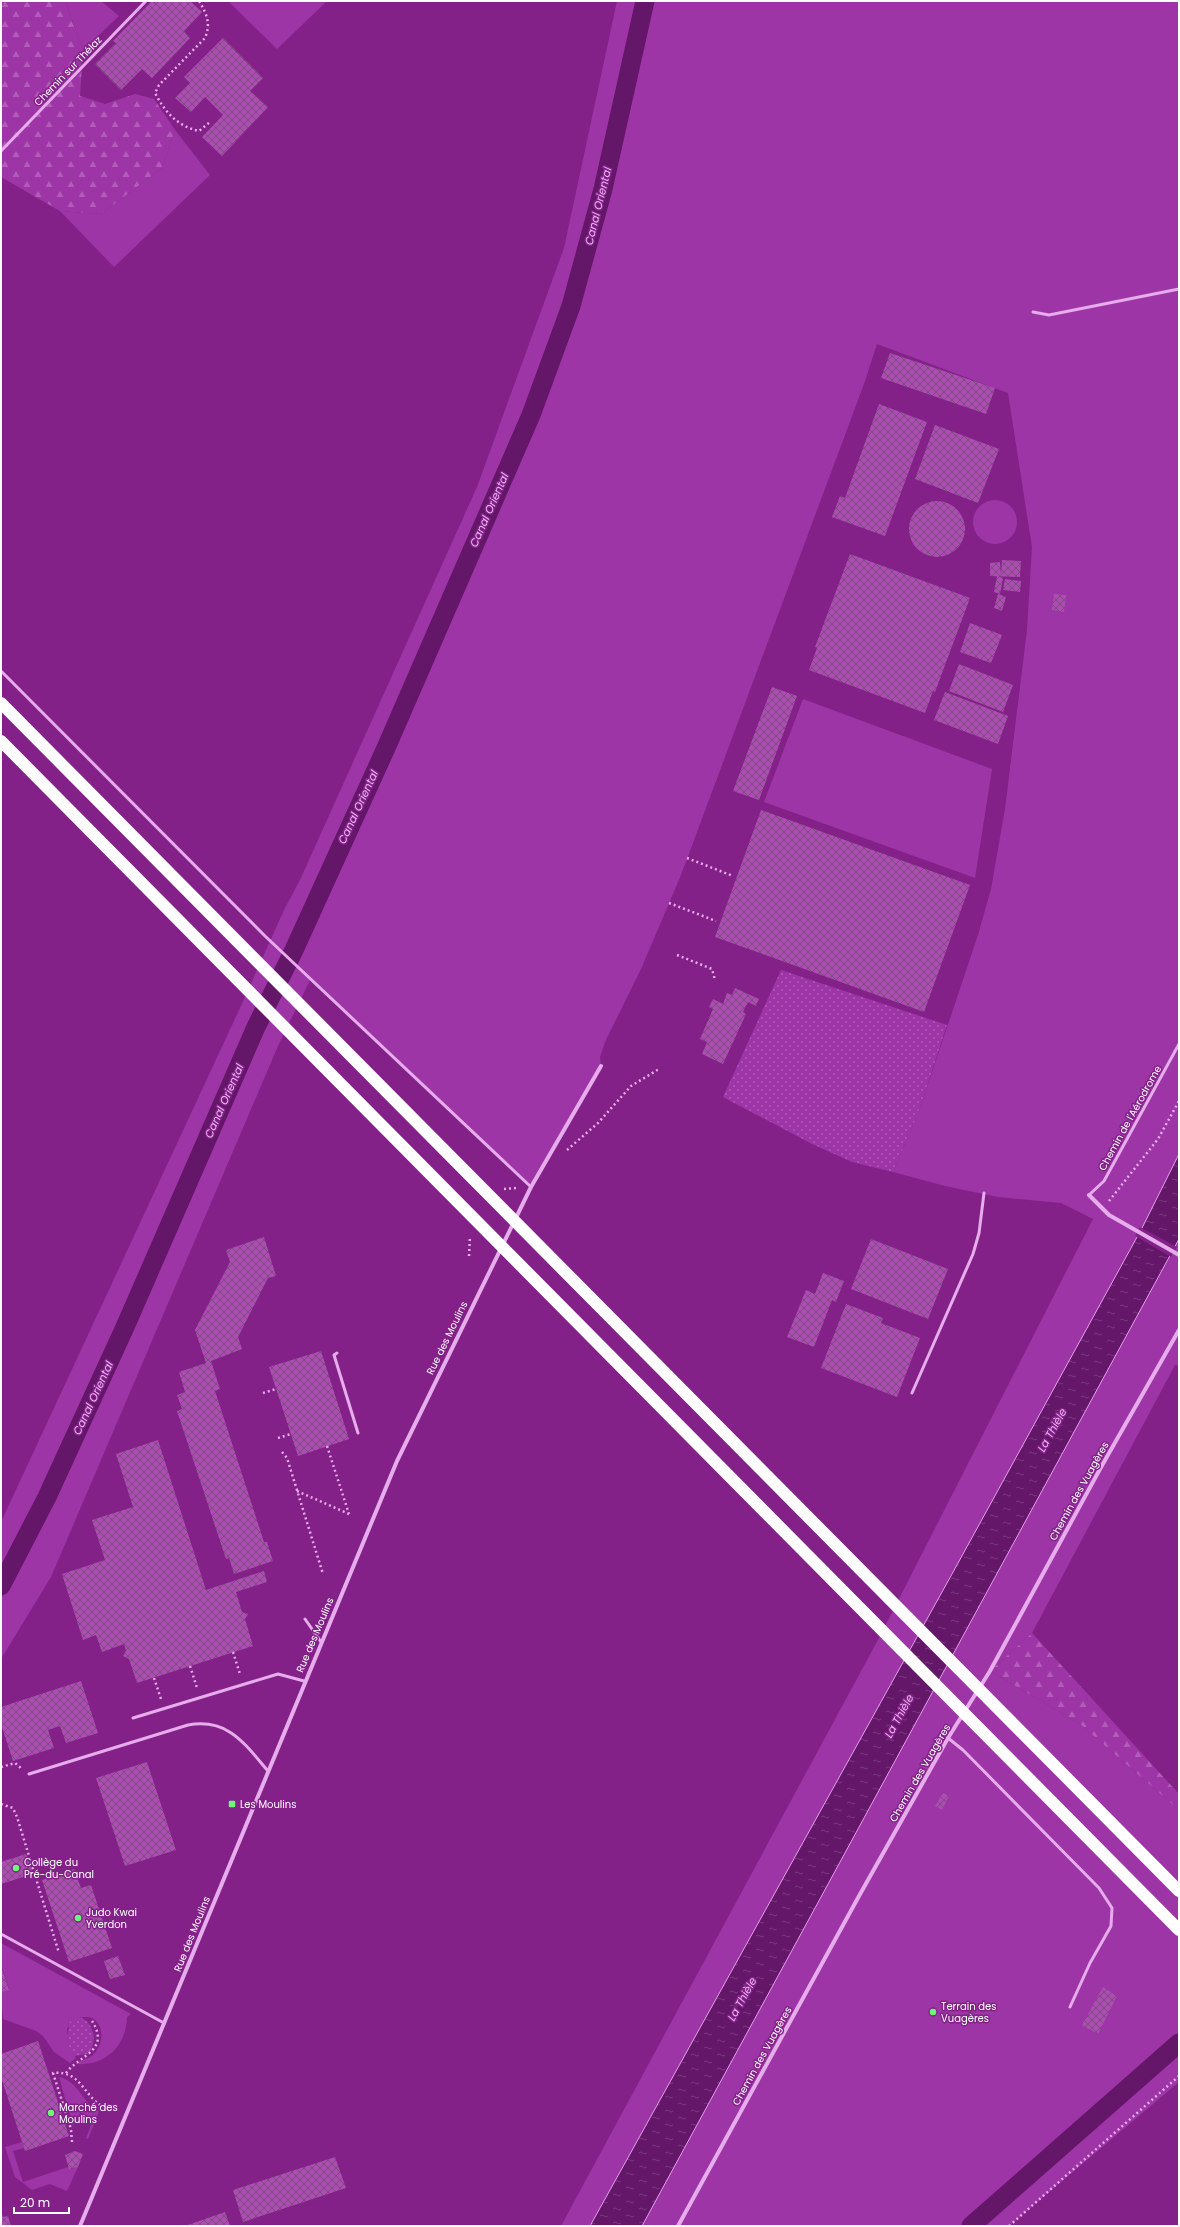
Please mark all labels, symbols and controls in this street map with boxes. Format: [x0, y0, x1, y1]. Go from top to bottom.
street label: Chemin sur Thélaz [31, 32, 106, 109]
water label: Canal Oriental [581, 165, 615, 247]
water label: Canal Oriental [465, 470, 513, 550]
water label: Canal Oriental [334, 767, 382, 847]
water label: Canal Oriental [200, 1061, 248, 1141]
street label: Chemin de l'Aérodrome [1095, 1063, 1165, 1173]
street label: Rue des Moulins [423, 1299, 471, 1377]
water label: Canal Oriental [69, 1358, 117, 1438]
water label: La Thièle [1033, 1405, 1071, 1455]
street label: Chemin des Vuagères [1046, 1439, 1112, 1543]
street label: Rue des Moulins [292, 1595, 338, 1675]
water label: La Thièle [880, 1691, 918, 1741]
street label: Chemin des Vuagères [886, 1721, 954, 1825]
place label: Les Moulins [240, 1797, 296, 1812]
marker: Les Moulins [227, 1799, 237, 1809]
place label: Collège du Pré-du-Canal [24, 1855, 94, 1882]
marker: Collège du Pré-du-Canal [11, 1863, 21, 1873]
street label: Rue des Moulins [170, 1894, 214, 1974]
place label: Judo Kwai Yverdon [86, 1905, 137, 1932]
marker: Judo Kwai Yverdon [73, 1913, 83, 1923]
water label: La Thièle [723, 1974, 761, 2024]
place label: Terrain des Vuagères [941, 1999, 997, 2026]
street label: Chemin des Vuagères [729, 2004, 795, 2108]
marker: Terrain des Vuagères [928, 2007, 938, 2017]
place label: Marché des Moulins [59, 2100, 118, 2127]
marker: Marché des Moulins [46, 2108, 56, 2118]
scale bar [14, 2189, 69, 2215]
text: 20 m [20, 2194, 50, 2211]

